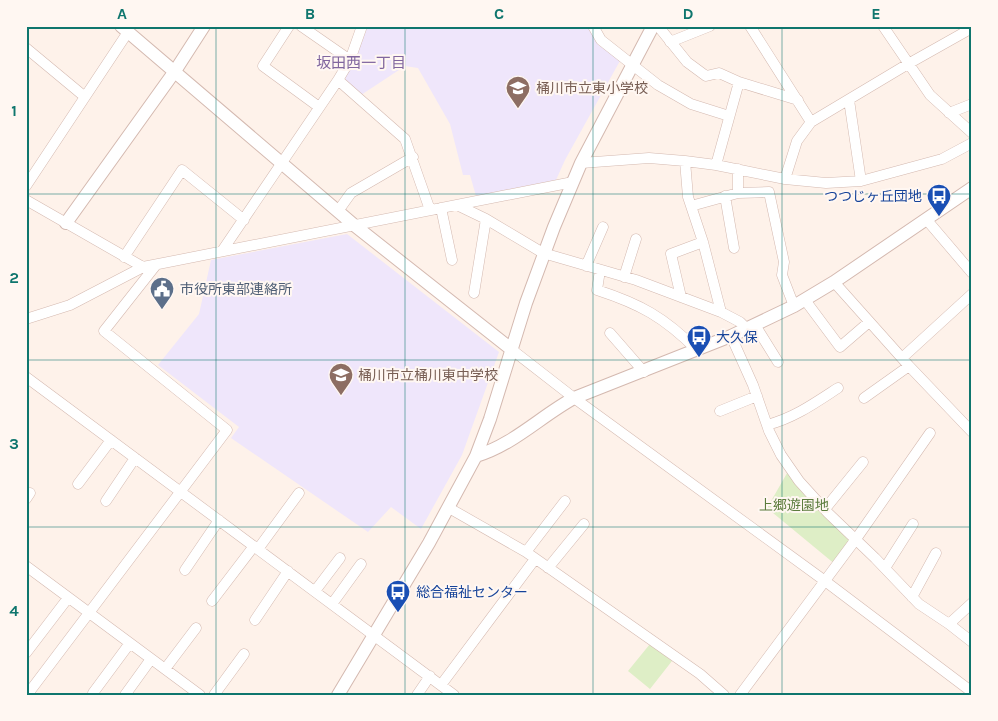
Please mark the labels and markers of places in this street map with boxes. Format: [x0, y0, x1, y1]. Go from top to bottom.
school or university icon: 桶川市立東小学校 [505, 75, 531, 109]
place label: 桶川市立東小学校 [536, 80, 648, 97]
bus stop icon: つつじヶ丘団地 [926, 183, 952, 217]
place label: つつじヶ丘団地 [824, 188, 922, 205]
public building icon: 市役所東部連絡所 [149, 276, 175, 310]
place label: 市役所東部連絡所 [180, 281, 292, 298]
bus stop icon: 大久保 [686, 324, 712, 358]
place label: 大久保 [716, 329, 758, 346]
school or university icon: 桶川市立桶川東中学校 [328, 362, 354, 396]
place label: 桶川市立桶川東中学校 [358, 367, 498, 384]
bus stop icon: 総合福祉センター [385, 579, 411, 613]
place label: 総合福祉センター [416, 584, 528, 601]

